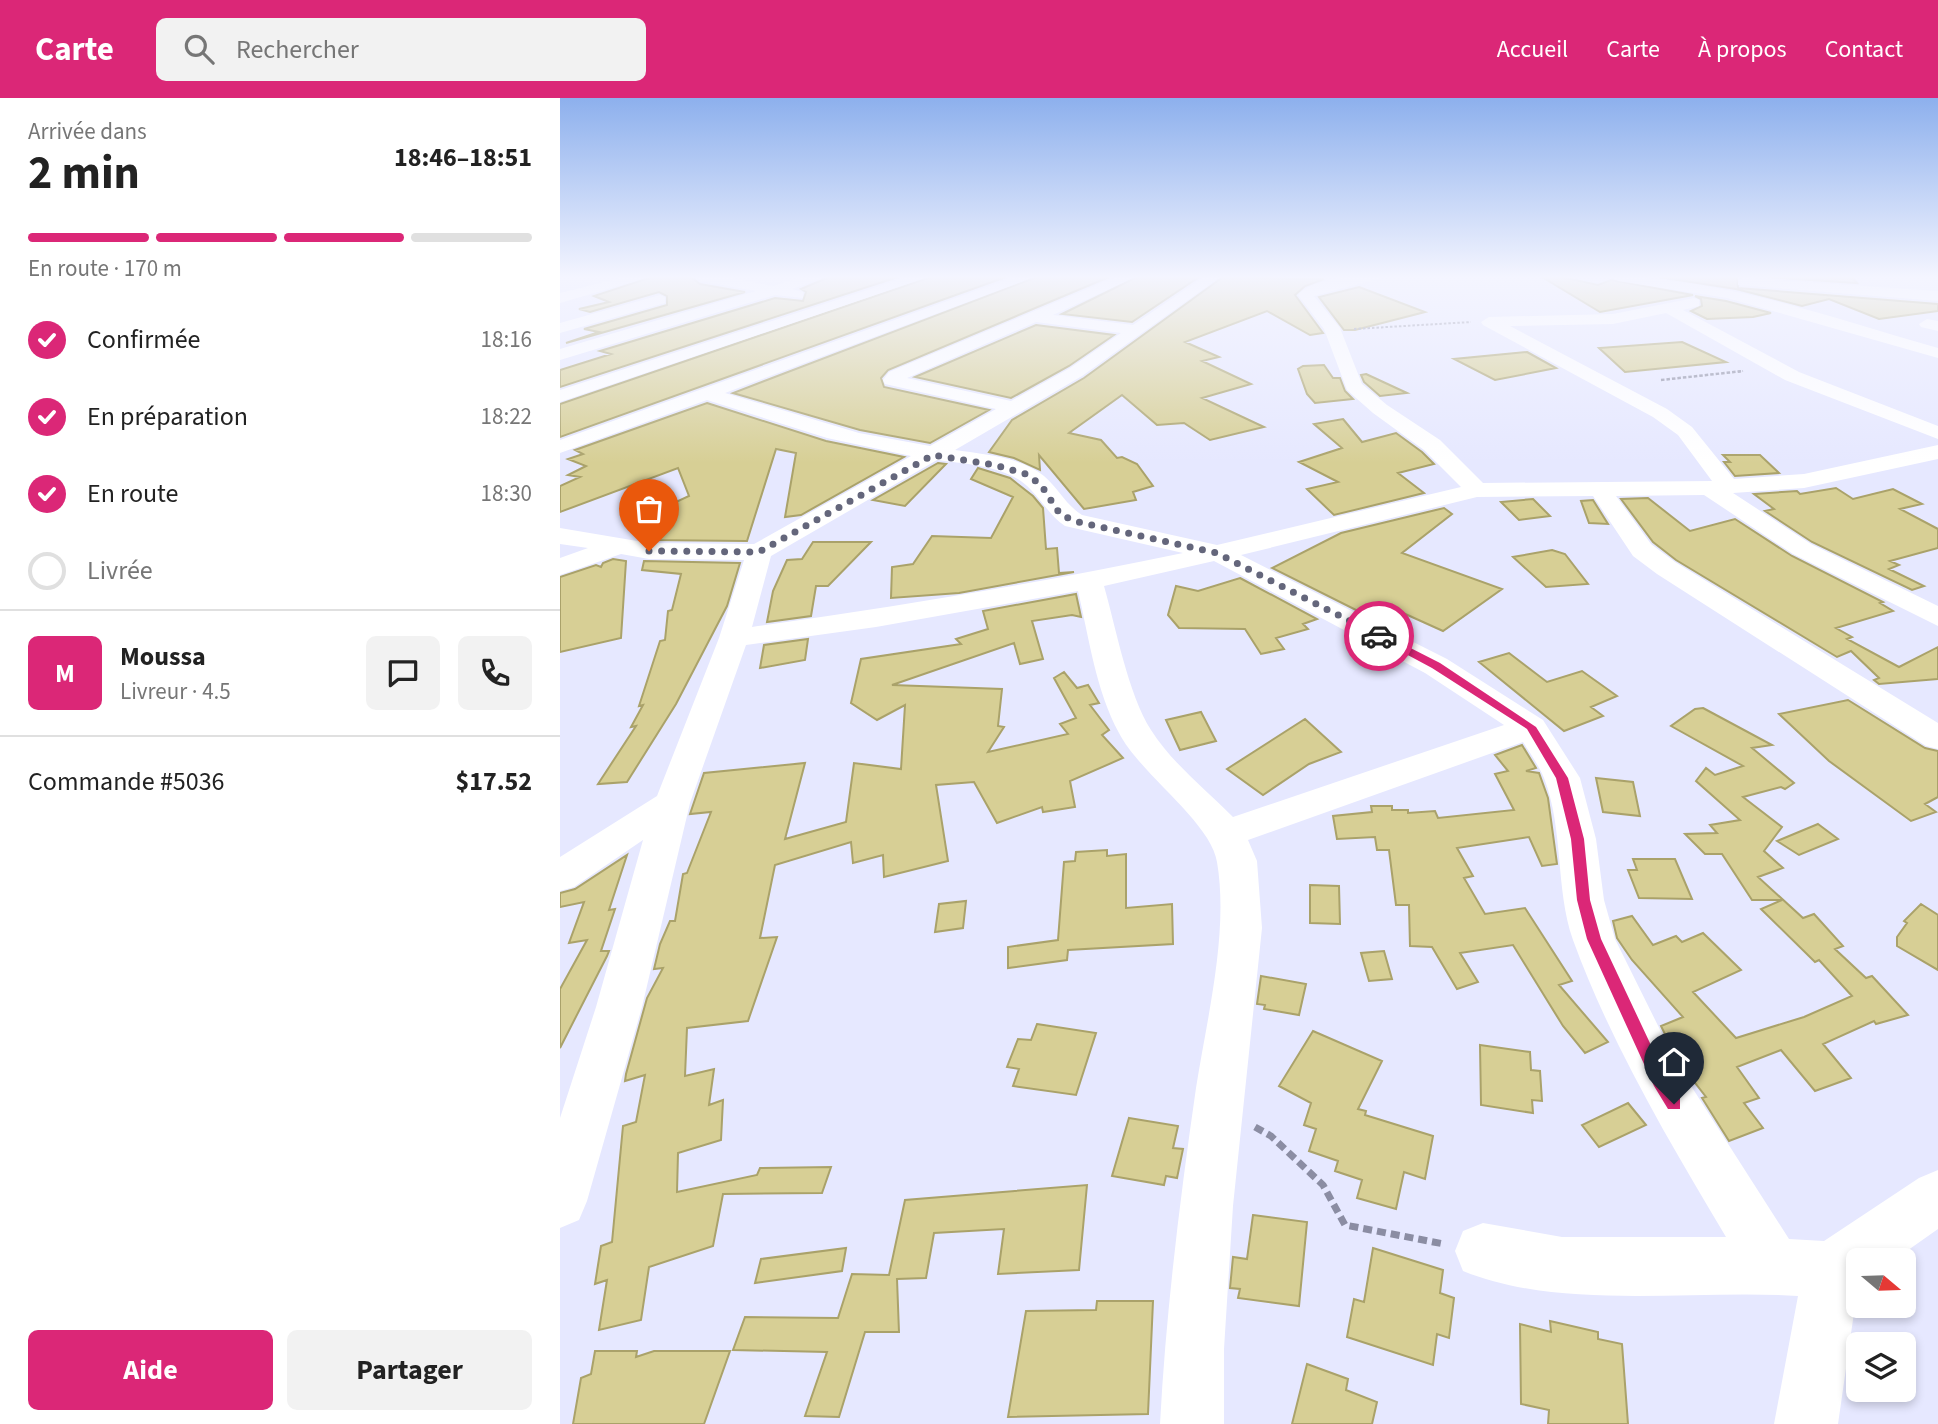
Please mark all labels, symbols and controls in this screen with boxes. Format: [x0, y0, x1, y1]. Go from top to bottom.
search box [156, 18, 646, 81]
text: Carte [35, 26, 114, 73]
icon: search [180, 30, 218, 68]
text: Rechercher [236, 31, 359, 68]
text: Accueil [1497, 32, 1568, 67]
text: Carte [1606, 32, 1660, 67]
text: À propos [1698, 32, 1787, 67]
text: Contact [1825, 32, 1903, 67]
text: Arrivée dans [28, 115, 147, 148]
text: 18:46–18:51 [394, 139, 532, 176]
text: 2 min [28, 141, 140, 206]
text: En route · 170 m [28, 252, 182, 285]
icon: check [28, 321, 66, 359]
text: Confirmée [87, 321, 201, 358]
text: 18:16 [481, 323, 532, 356]
icon: check [28, 398, 66, 436]
text: En préparation [87, 398, 248, 435]
text: 18:22 [481, 400, 532, 433]
icon: check [28, 475, 66, 513]
text: En route [87, 475, 178, 512]
text: 18:30 [481, 477, 532, 510]
pin [619, 479, 679, 551]
icon: bag [630, 490, 668, 528]
text: Livrée [87, 552, 153, 589]
courier [1344, 601, 1414, 671]
icon: car [1360, 617, 1398, 655]
button: chat [366, 636, 440, 710]
button: phone [458, 636, 532, 710]
text: Moussa [120, 638, 206, 675]
text: M [55, 655, 75, 692]
text: Livreur · 4.5 [120, 675, 231, 708]
text: Commande #5036 [28, 763, 225, 800]
text: $17.52 [456, 763, 532, 800]
pin [1644, 1032, 1704, 1104]
icon: home [1655, 1043, 1693, 1081]
north arrow [1846, 1248, 1916, 1318]
map controls [1846, 1248, 1916, 1402]
button: Aide [28, 1330, 273, 1410]
button: Partager [287, 1330, 532, 1410]
button: layers [1846, 1332, 1916, 1402]

